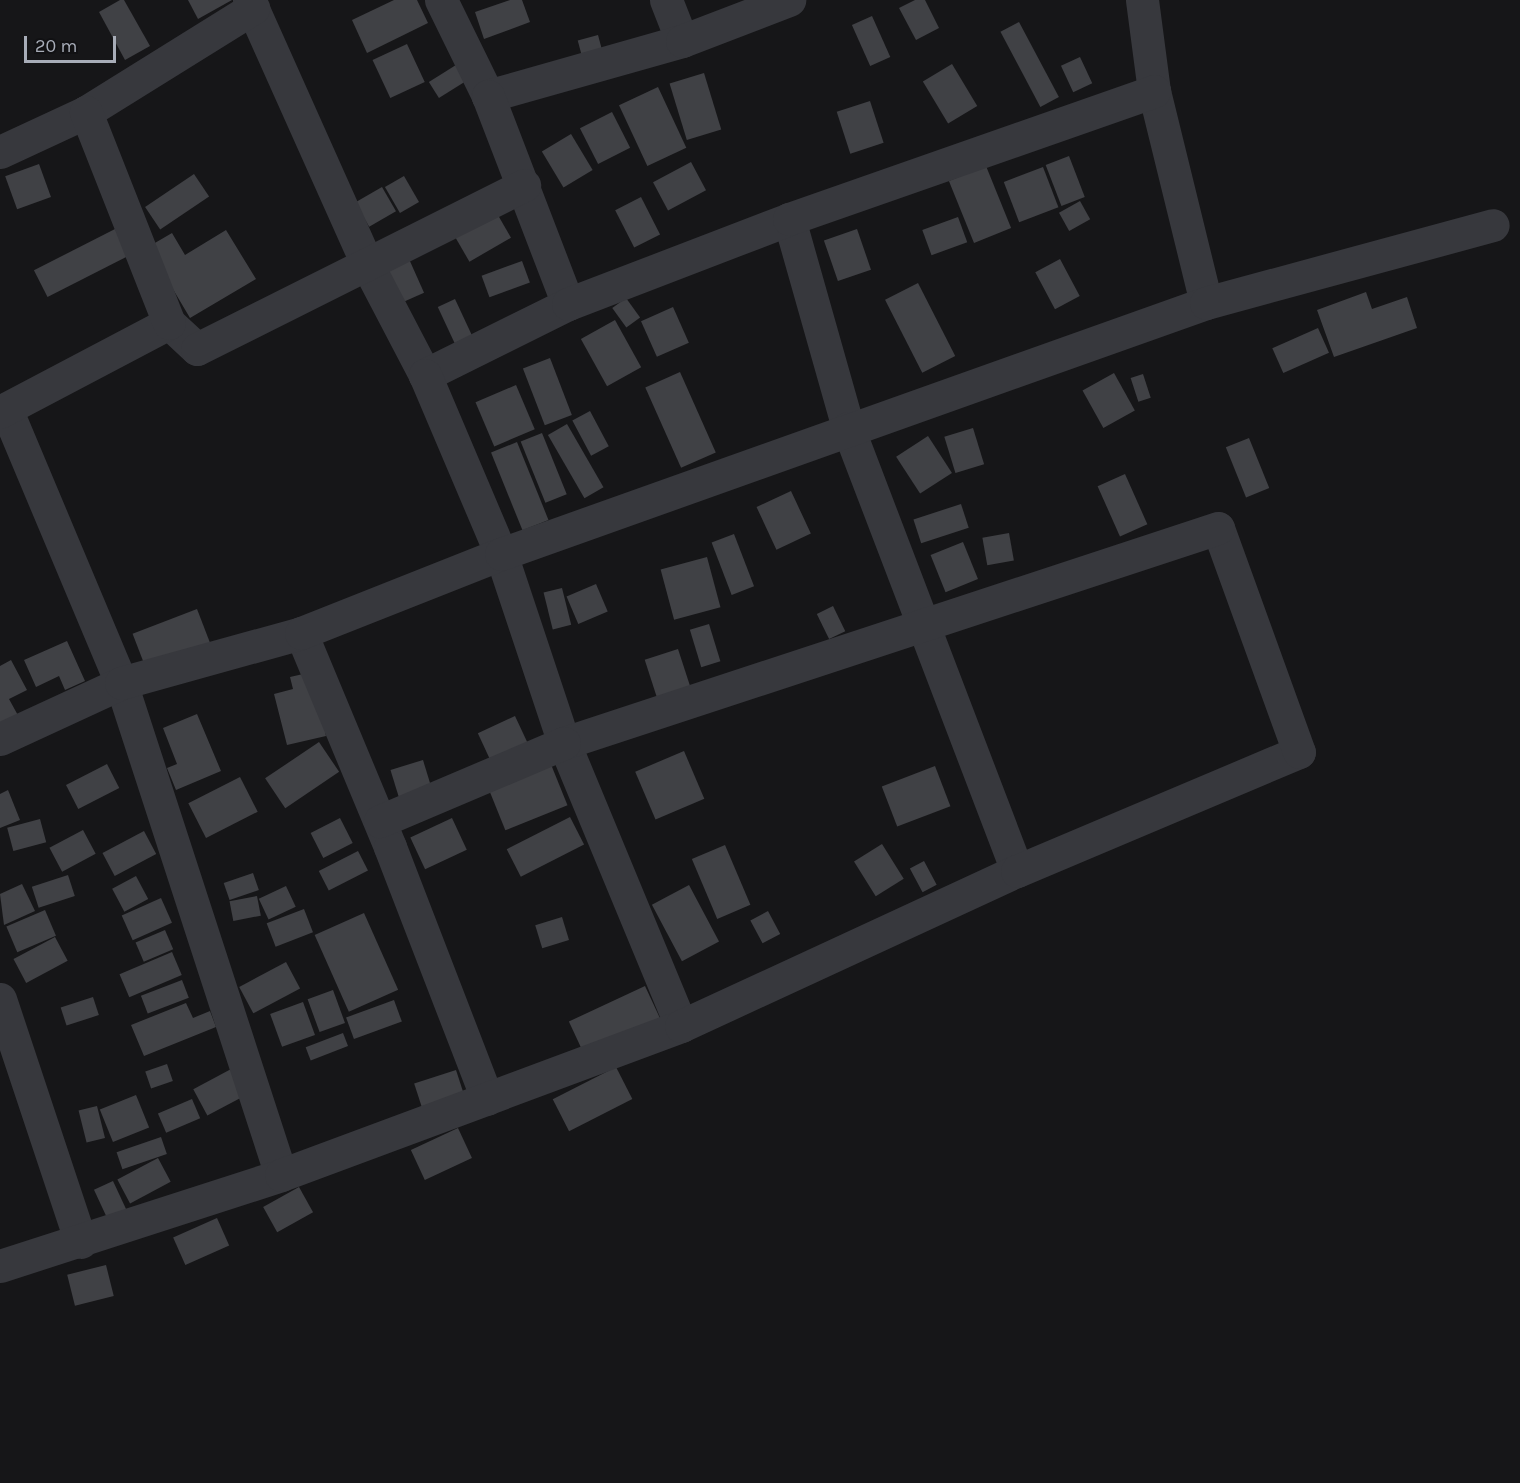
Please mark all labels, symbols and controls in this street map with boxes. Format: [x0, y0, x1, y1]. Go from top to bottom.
scale bar [27, 24, 118, 62]
text: 20 m [35, 35, 77, 57]

